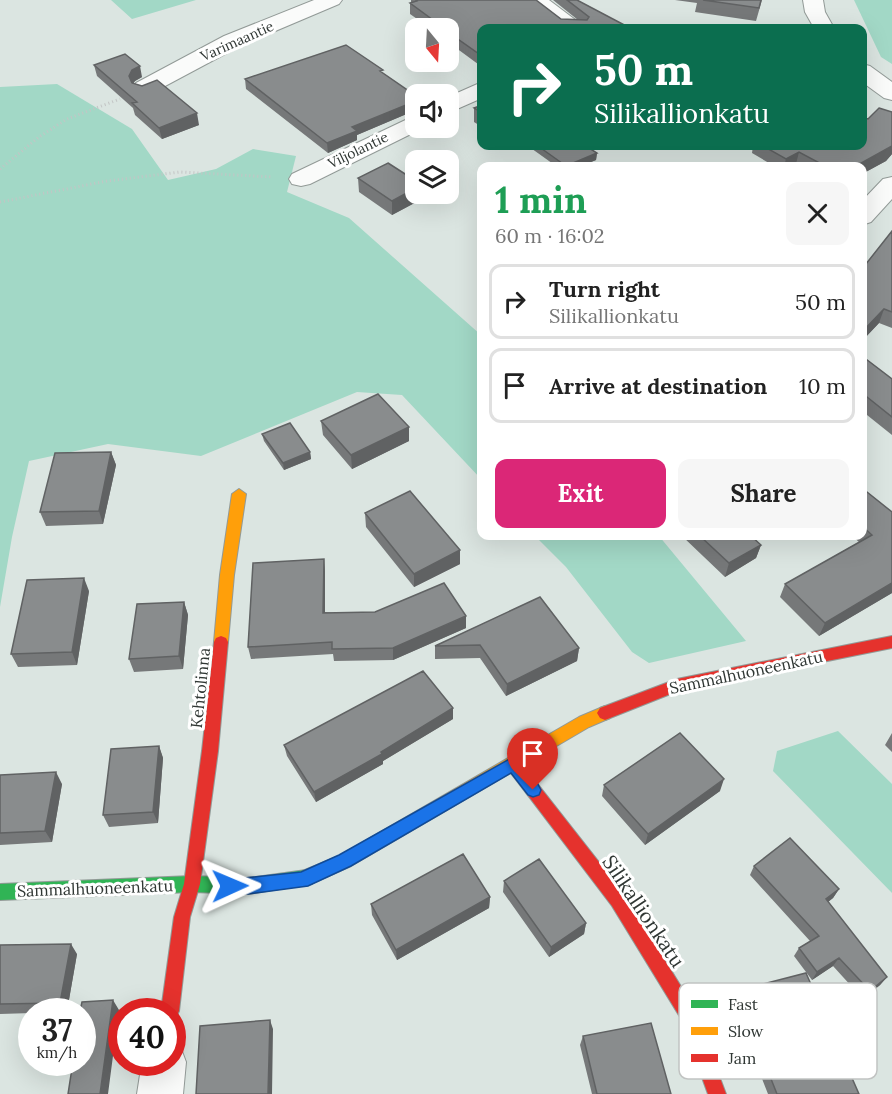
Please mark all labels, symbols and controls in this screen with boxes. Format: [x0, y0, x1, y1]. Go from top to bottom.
street label: Varimaantie [197, 17, 277, 66]
north arrow [405, 18, 459, 72]
map controls [405, 18, 459, 204]
text: 50 m [594, 43, 693, 97]
icon: right [495, 48, 573, 126]
button: sound [405, 84, 459, 138]
text: Silikallionkatu [594, 96, 769, 130]
street label: Viljolantie [324, 128, 391, 173]
button: layers [405, 150, 459, 204]
text: 1 min [495, 177, 587, 223]
button: close [786, 182, 849, 245]
text: 60 m · 16:02 [495, 223, 605, 248]
text: Turn right [549, 275, 660, 303]
icon: right [498, 285, 531, 318]
text: 50 m [795, 288, 846, 316]
text: Silikallionkatu [549, 303, 679, 328]
icon: arrive [498, 369, 531, 402]
text: Arrive at destination [549, 372, 767, 400]
text: 10 m [799, 372, 846, 400]
button: Exit [495, 459, 666, 528]
button: Share [678, 459, 849, 528]
street label: Sammalhuoneenkatu [668, 646, 825, 698]
street label: Kehtolinna [186, 647, 214, 729]
pin [507, 728, 558, 790]
icon: arrive [516, 737, 549, 770]
street label: Silikallionkatu [597, 850, 691, 972]
position arrow [198, 854, 262, 918]
street label: Sammalhuoneenkatu [17, 875, 174, 901]
legend [679, 983, 877, 1079]
text: Fast [728, 994, 759, 1014]
speed limit sign: 40 [108, 998, 186, 1076]
text: 37 [42, 1011, 72, 1049]
text: Slow [728, 1021, 764, 1041]
text: km/h [37, 1043, 77, 1062]
text: Jam [727, 1048, 756, 1068]

